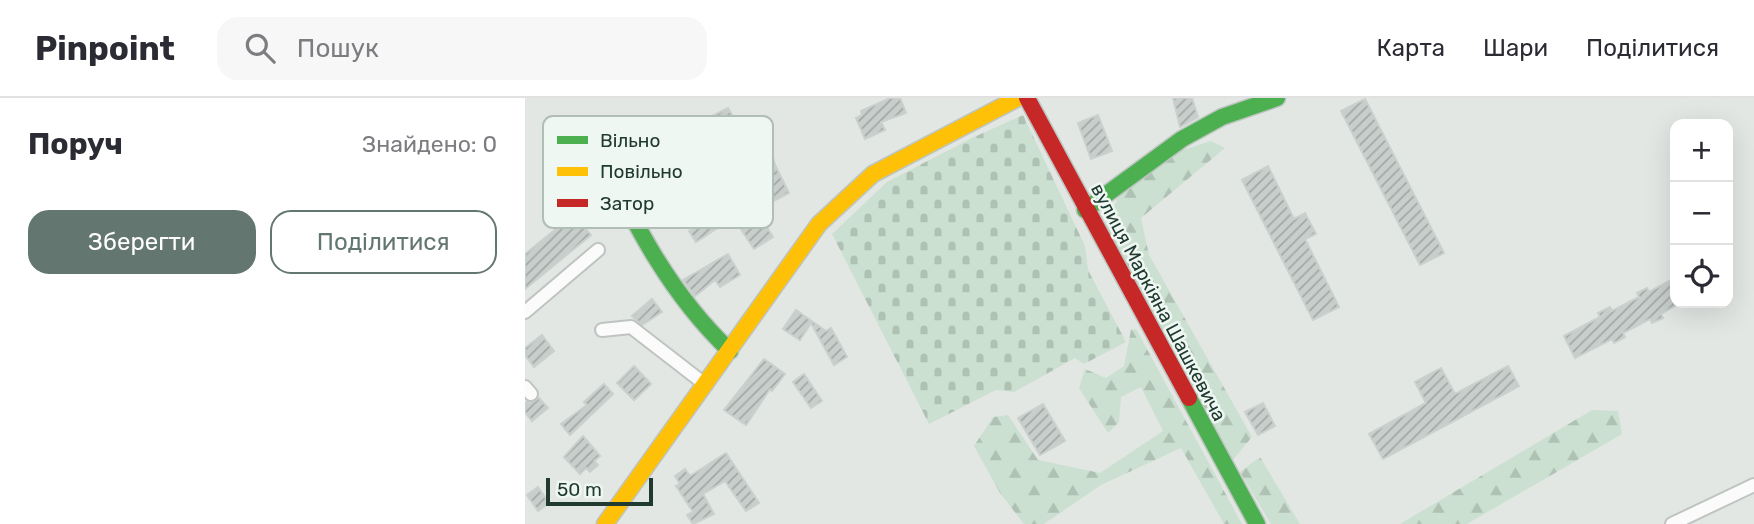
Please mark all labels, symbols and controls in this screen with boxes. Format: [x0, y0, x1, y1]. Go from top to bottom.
search box [217, 17, 707, 80]
text: Pinpoint [35, 29, 175, 68]
icon: search [241, 29, 279, 67]
text: Пошук [297, 33, 379, 64]
text: Карта [1376, 34, 1445, 62]
text: Шари [1483, 34, 1548, 62]
text: Поділитися [1586, 34, 1719, 62]
legend [543, 116, 773, 228]
map controls [1670, 119, 1733, 308]
button: + [1670, 119, 1733, 182]
text: Поруч [28, 126, 123, 162]
text: Вільно [600, 129, 660, 152]
text: Знайдено: 0 [362, 130, 497, 158]
text: Повільно [600, 160, 683, 183]
street label: вулиця Маркіяна Шашкевича [1086, 180, 1231, 425]
button: − [1670, 182, 1733, 245]
text: Затор [600, 192, 654, 215]
button: Зберегти [28, 210, 256, 274]
button: Поділитися [270, 210, 497, 274]
button: locate [1670, 245, 1733, 308]
scale bar [546, 475, 653, 507]
text: 50 m [557, 478, 602, 501]

